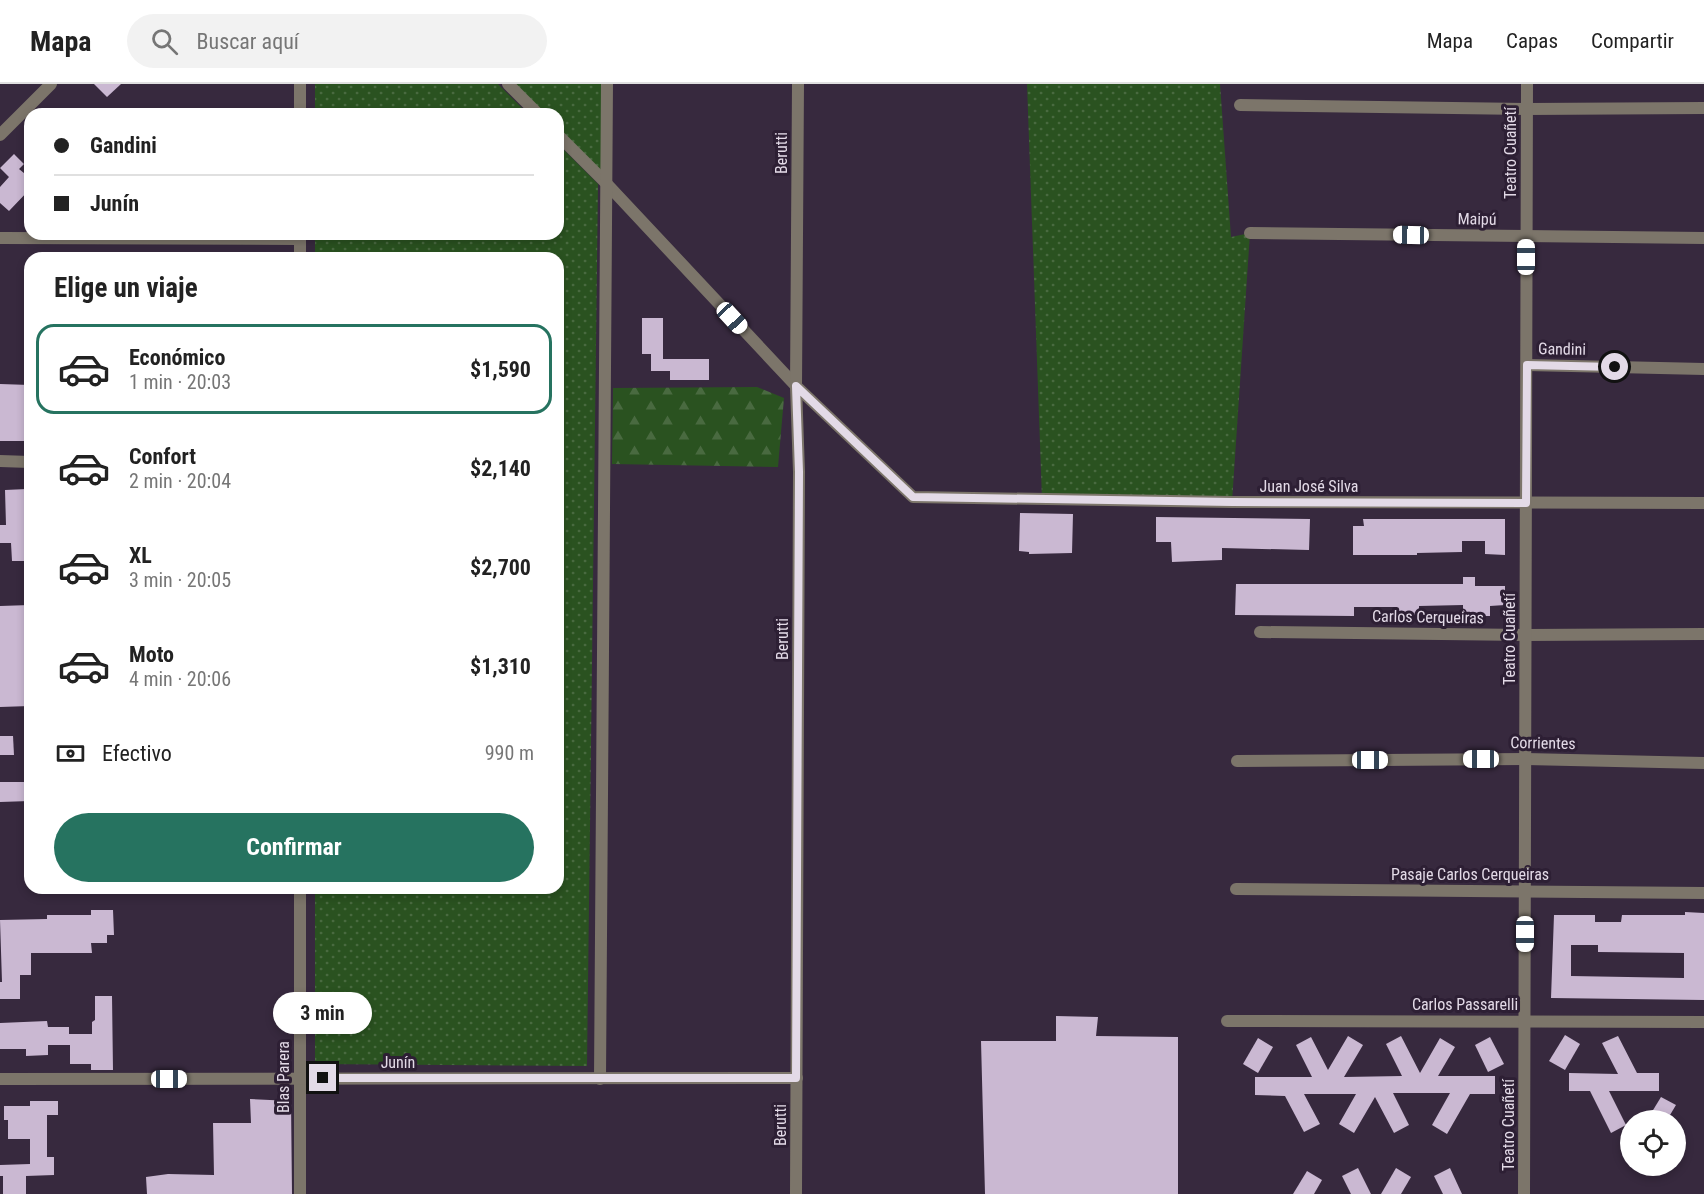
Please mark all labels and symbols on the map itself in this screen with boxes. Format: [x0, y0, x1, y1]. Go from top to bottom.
street label: Teatro Cuañetí [1501, 106, 1520, 199]
street label: Berutti [772, 132, 791, 174]
street label: Maipú [1457, 209, 1497, 229]
car [1393, 226, 1429, 244]
car [1517, 239, 1535, 275]
car [713, 299, 751, 337]
street label: Gandini [1538, 339, 1586, 359]
route start [1601, 353, 1628, 380]
street label: Juan José Silva [1260, 477, 1358, 496]
street label: Teatro Cuañetí [1500, 592, 1519, 685]
street label: Carlos Cerqueiras [1372, 607, 1484, 627]
street label: Berutti [773, 618, 792, 660]
street label: Corrientes [1510, 733, 1576, 753]
car [1463, 750, 1499, 768]
car [1352, 751, 1388, 769]
street label: Pasaje Carlos Cerqueiras [1391, 865, 1549, 884]
car [1516, 916, 1534, 952]
callout: 3 min [274, 991, 372, 1033]
street label: Carlos Passarelli [1412, 995, 1518, 1014]
street label: Blas Parera [274, 1041, 293, 1113]
street label: Junín [381, 1053, 415, 1072]
route end [309, 1064, 336, 1091]
car [151, 1070, 187, 1088]
street label: Teatro Cuañetí [1499, 1078, 1518, 1171]
street label: Berutti [771, 1104, 790, 1146]

